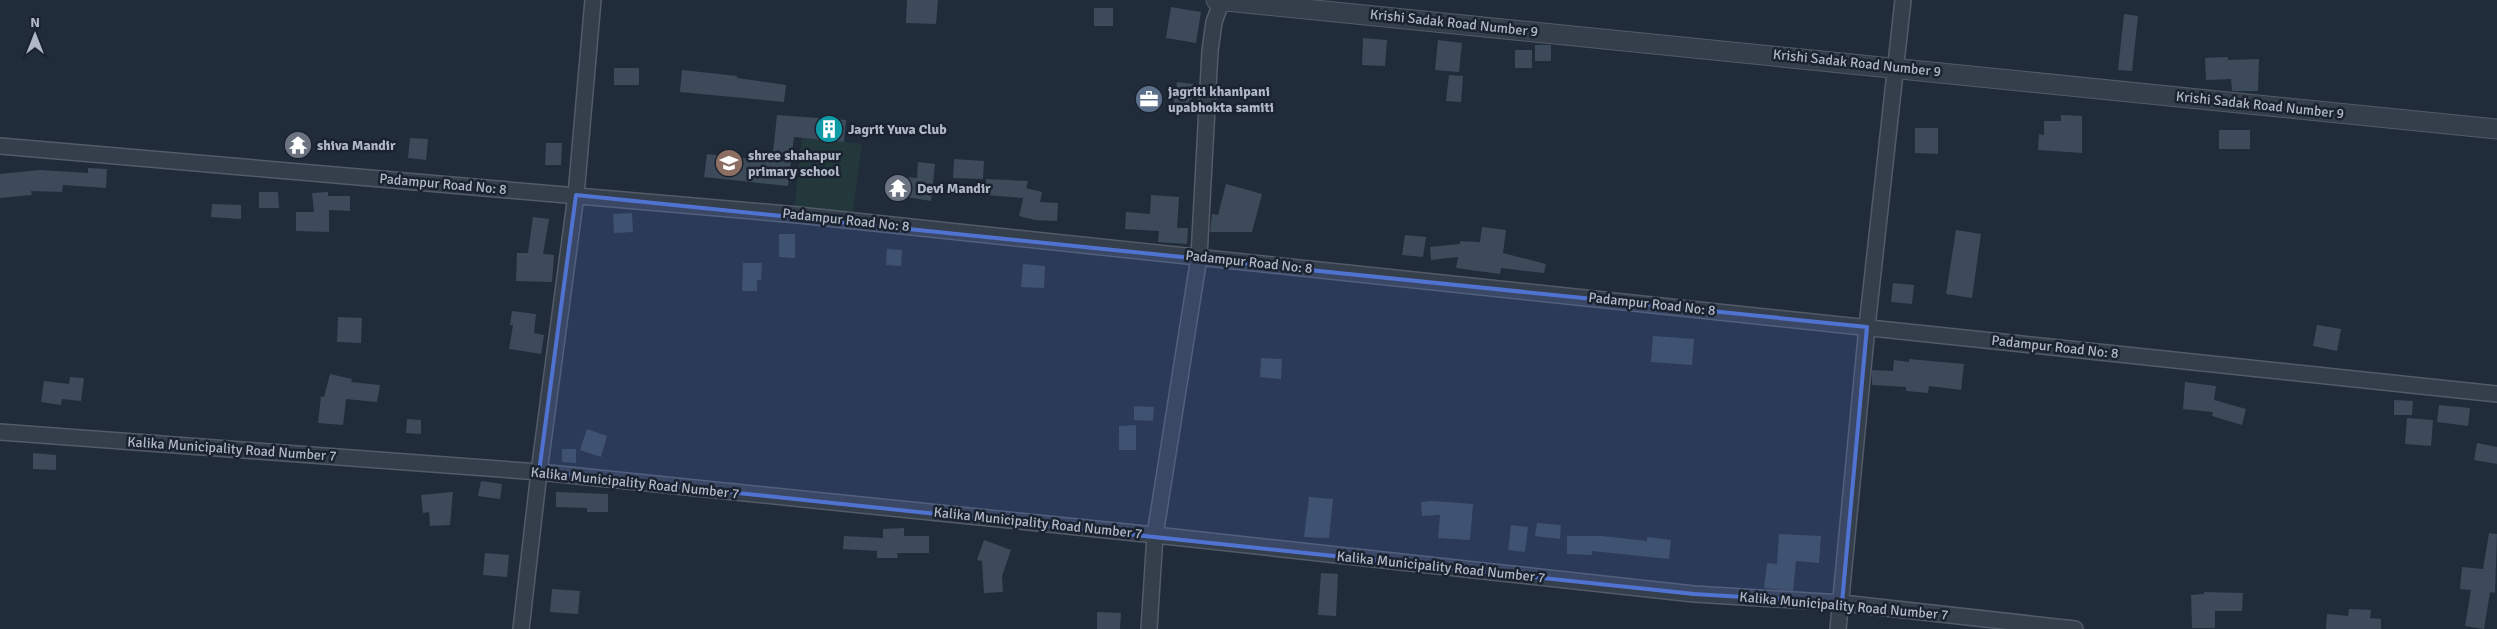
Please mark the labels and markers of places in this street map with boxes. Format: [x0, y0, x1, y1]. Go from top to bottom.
place label: jagriti khanipani upabhokta samiti [1168, 83, 1274, 116]
office icon: jagriti khanipani upabhokta samiti [1134, 84, 1164, 114]
building icon: Jagrit Yuva Club [814, 114, 844, 144]
place label: Jagrit Yuva Club [848, 121, 947, 138]
temple icon: shiva Mandir [283, 130, 313, 160]
place label: shiva Mandir [317, 137, 396, 154]
place label: shree shahapur primary school [748, 147, 841, 180]
school or university icon: shree shahapur primary school [714, 148, 744, 178]
temple icon: Devi Mandir [883, 173, 913, 203]
place label: Devi Mandir [917, 180, 991, 197]

